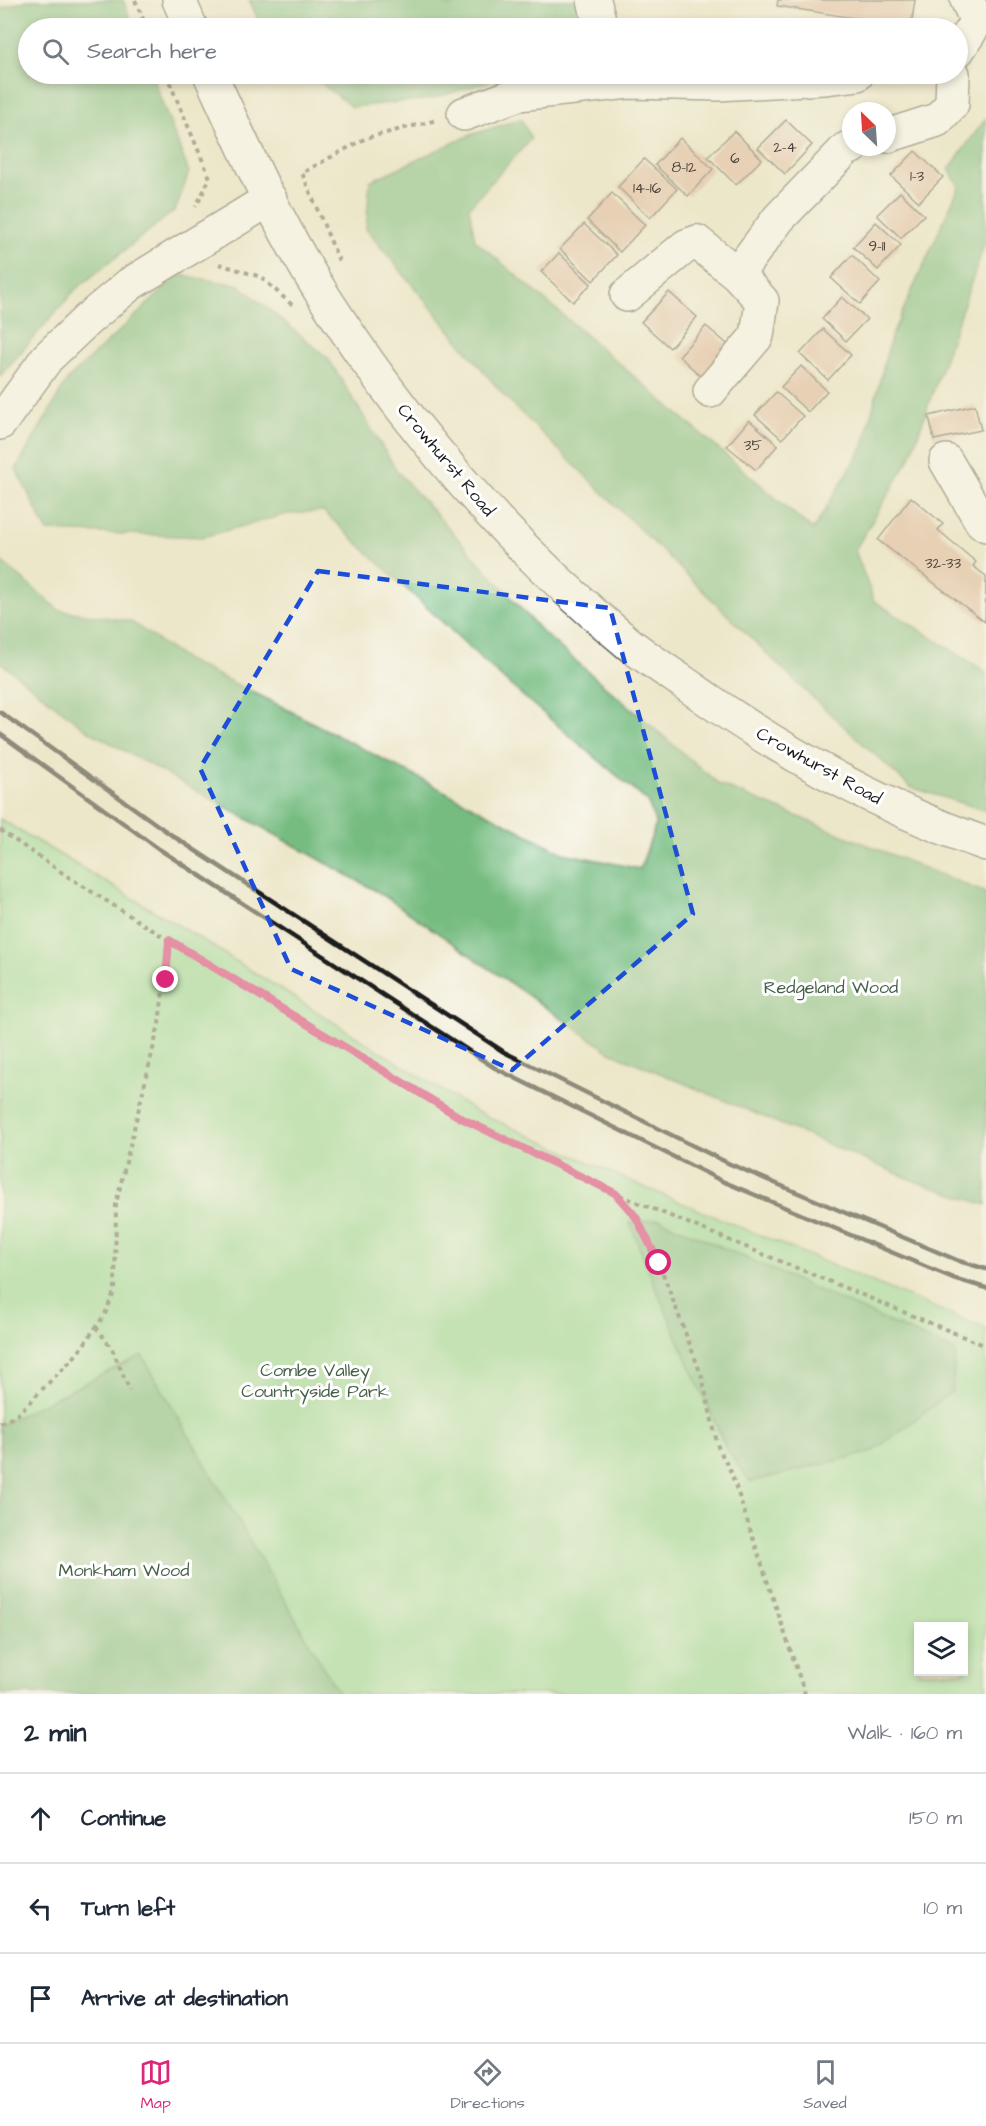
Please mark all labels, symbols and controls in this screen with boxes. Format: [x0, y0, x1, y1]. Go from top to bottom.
search box [18, 18, 968, 84]
icon: search [39, 35, 72, 68]
text: Search here [87, 36, 217, 67]
north arrow [842, 102, 896, 156]
house number: 2-4 [773, 137, 797, 158]
house number: 6 [730, 148, 740, 169]
house number: 8-12 [672, 157, 697, 178]
house number: 1-3 [910, 166, 924, 187]
house number: 14-16 [633, 178, 662, 199]
house number: 9-11 [868, 236, 886, 257]
street label: Crowhurst Road [391, 398, 501, 522]
house number: 35 [744, 435, 762, 456]
house number: 32-33 [925, 553, 961, 574]
street label: Crowhurst Road [752, 721, 886, 811]
route end [152, 966, 178, 992]
park label: Redgeland Wood [764, 975, 898, 1001]
route start [645, 1249, 671, 1275]
park label: Combe Valley Countryside Park [241, 1358, 389, 1405]
park label: Monkham Wood [59, 1558, 189, 1583]
map controls [914, 1622, 968, 1676]
button: layers [914, 1622, 968, 1676]
text: 2 min [24, 1715, 86, 1751]
text: Walk · 160 m [847, 1719, 962, 1747]
icon: ahead [24, 1802, 57, 1835]
text: Continue [81, 1803, 166, 1834]
text: 150 m [909, 1804, 962, 1832]
icon: left [24, 1892, 57, 1925]
text: Turn left [81, 1893, 175, 1924]
text: 10 m [923, 1894, 962, 1922]
icon: arrive [24, 1982, 57, 2015]
text: Arrive at destination [81, 1983, 288, 2014]
tab: Map [139, 2056, 172, 2114]
tab: Directions [451, 2056, 525, 2114]
tab: Saved [803, 2056, 847, 2114]

